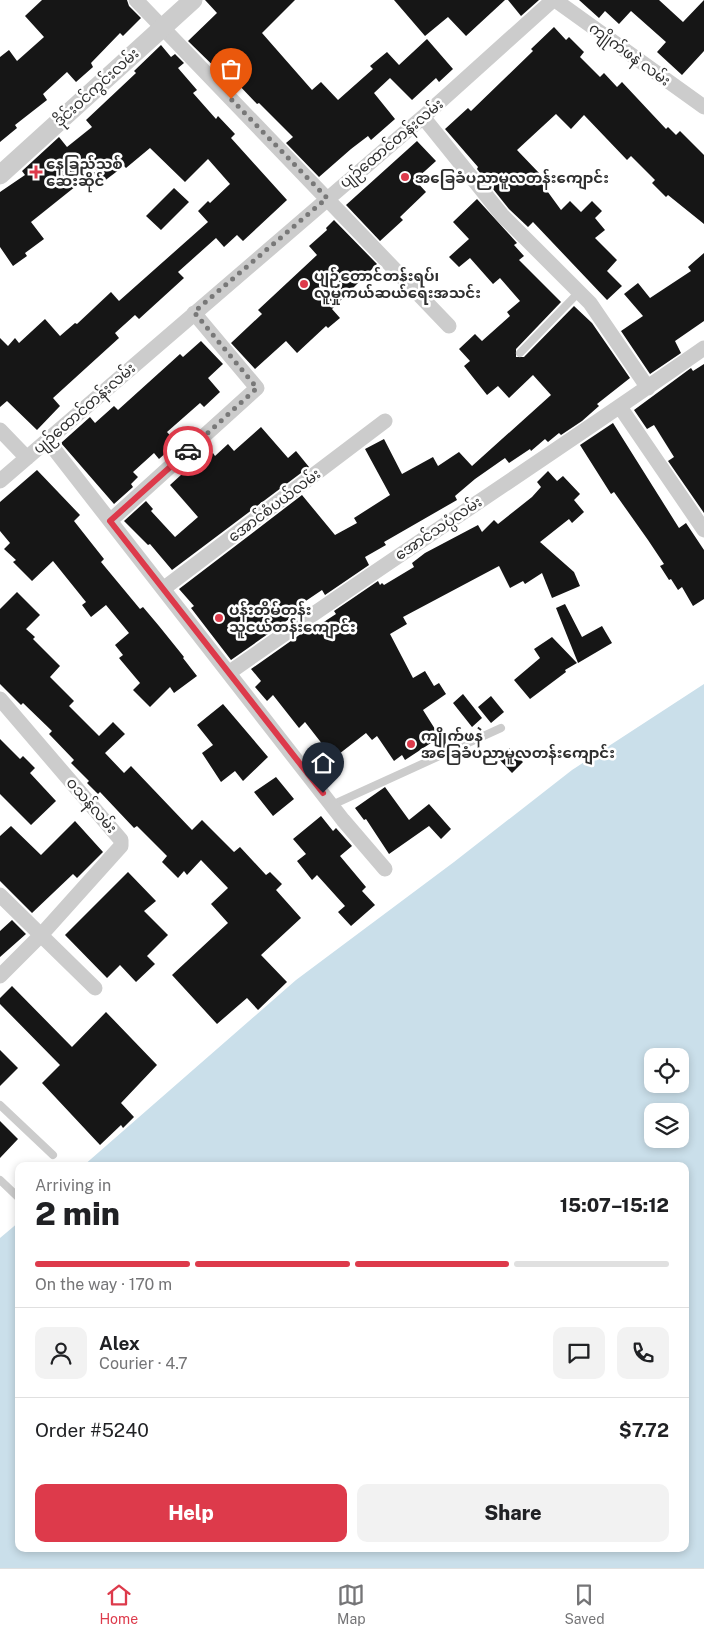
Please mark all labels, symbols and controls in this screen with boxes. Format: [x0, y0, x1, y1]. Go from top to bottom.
street label: ကျိုက်ဖနဲ လမ်း [584, 18, 674, 92]
street label: ဒိုင်းဝင်ကွင်းလမ်း [49, 44, 145, 133]
pin [210, 48, 252, 99]
icon: bag [217, 55, 245, 83]
street label: ပျဉ်ထောင်တန်းလမ်း [335, 94, 449, 194]
place label: နေခြည်သစ် ဆေးဆိုင် [46, 154, 123, 193]
marker: နေခြည်သစ် ဆေးဆိုင် [30, 166, 42, 178]
place label: အခြေခံပညာမူလတန်းကျောင်း [415, 168, 609, 190]
marker: အခြေခံပညာမူလတန်းကျောင်း [399, 171, 411, 183]
place label: ပျဉ်တောင်တန်းရပ်၊ လူမှုကယ်ဆယ်ရေးအသင်း [314, 266, 481, 305]
marker: ပျဉ်တောင်တန်းရပ်၊ လူမှုကယ်ဆယ်ရေးအသင်း [298, 278, 310, 290]
street label: ပျဉ်ထောင်တန်းလမ်း [29, 358, 141, 460]
courier [163, 426, 213, 476]
icon: car [174, 437, 202, 465]
street label: အောင်စံပယ်လမ်း [224, 464, 324, 545]
street label: အောင်သပ္ပံလမ်း [391, 492, 487, 567]
place label: ပန်းတိမ်တန်း သူငယ်တန်းကျောင်း [229, 600, 356, 639]
marker: ပန်းတိမ်တန်း သူငယ်တန်းကျောင်း [213, 612, 225, 624]
place label: ကျိုက်ဖနဲ အခြေခံပညာမူလတန်းကျောင်း [421, 726, 615, 765]
marker: ကျိုက်ဖနဲ အခြေခံပညာမူလတန်းကျောင်း [405, 738, 417, 750]
pin [302, 742, 344, 793]
icon: home [309, 749, 337, 777]
street label: ဝသန်လမ်း [60, 773, 121, 839]
map controls [644, 1048, 689, 1148]
button: locate [644, 1048, 689, 1093]
button: layers [644, 1103, 689, 1148]
text: Arriving in [35, 1176, 111, 1195]
text: 15:07–15:12 [560, 1194, 669, 1216]
text: 2 min [35, 1195, 120, 1232]
text: On the way · 170 m [35, 1275, 172, 1294]
button: person [35, 1327, 87, 1379]
button: chat [553, 1327, 605, 1379]
button: phone [617, 1327, 669, 1379]
text: Alex [99, 1332, 140, 1354]
text: Courier · 4.7 [99, 1354, 188, 1373]
text: Order #5240 [35, 1419, 149, 1441]
text: $7.72 [619, 1419, 669, 1441]
button: Help [35, 1484, 347, 1542]
button: Share [357, 1484, 669, 1542]
tab: Home [99, 1581, 138, 1627]
tab: Map [337, 1581, 365, 1627]
tab: Saved [564, 1581, 605, 1627]

